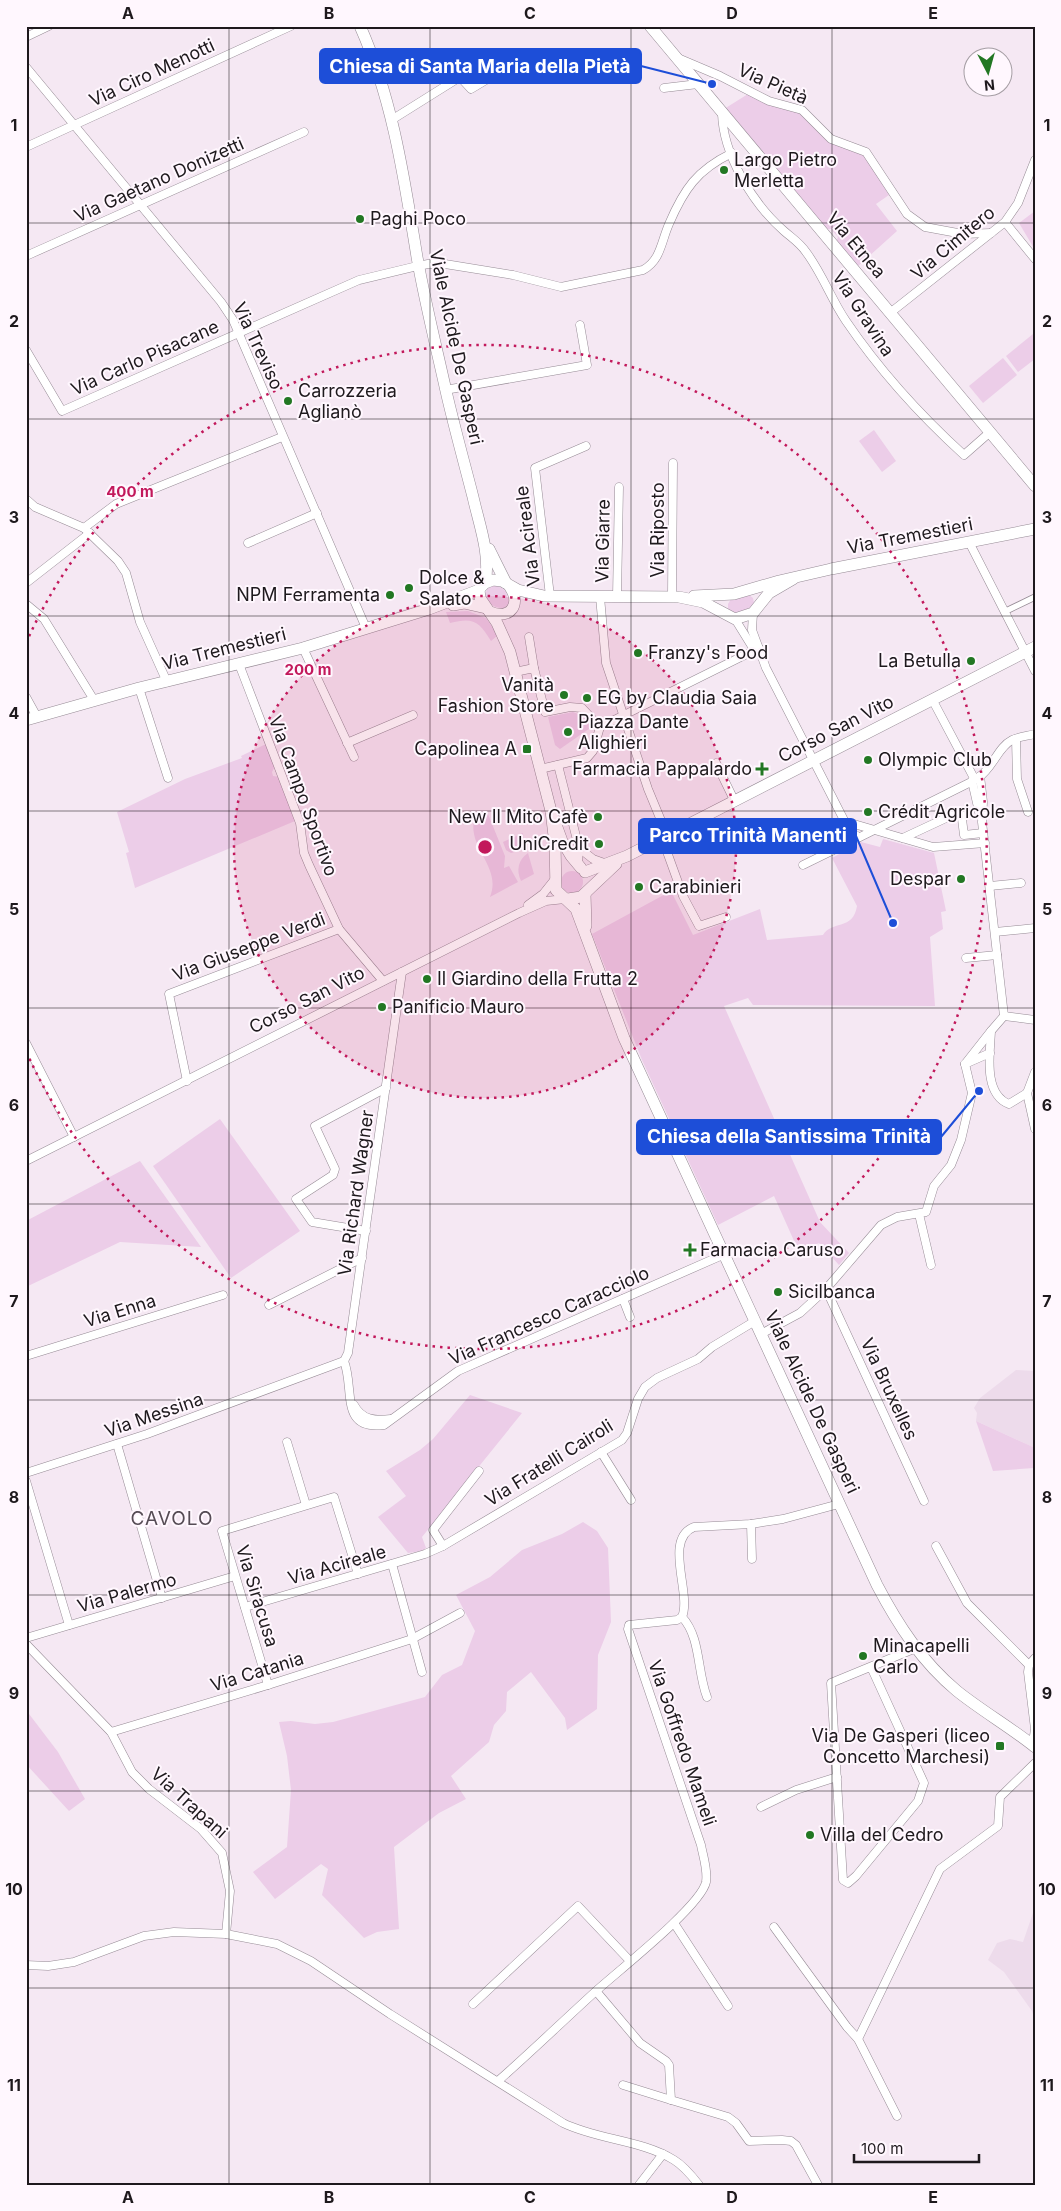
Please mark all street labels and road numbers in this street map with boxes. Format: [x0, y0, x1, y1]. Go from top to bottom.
street label: Via Ciro Menotti [86, 34, 218, 111]
street label: Via Pietà [735, 59, 811, 108]
street label: Via Gaetano Donizetti [71, 133, 247, 226]
street label: Via Cimitero [906, 201, 999, 284]
street label: Via Etnea [823, 207, 890, 282]
street label: Viale Alcide De Gasperi [425, 247, 487, 447]
street label: Via Gravina [828, 267, 899, 360]
street label: Via Treviso [229, 299, 288, 393]
street label: Via Carlo Pisacane [68, 315, 222, 400]
street label: Via Riposto [647, 482, 668, 578]
street label: Via Acireale [511, 485, 544, 588]
street label: Via Giarre [591, 499, 614, 583]
street label: Via Tremestieri [845, 513, 974, 558]
street label: Via Tremestieri [160, 623, 288, 674]
street label: Corso San Vito [775, 690, 897, 767]
street label: Via Campo Sportivo [265, 713, 342, 879]
street label: Via Giuseppe Verdi [170, 908, 328, 985]
street label: Corso San Vito [246, 961, 368, 1038]
street label: Via Richard Wagner [333, 1108, 378, 1277]
street label: Via Francesco Caracciolo [445, 1262, 652, 1369]
street label: Via Enna [81, 1290, 158, 1331]
street label: Viale Alcide De Gasperi [761, 1307, 864, 1497]
street label: Via Bruxelles [857, 1335, 922, 1443]
street label: Via Messina [102, 1388, 206, 1441]
street label: Via Fratelli Cairoli [481, 1415, 617, 1510]
street label: Via Acireale [285, 1540, 388, 1589]
street label: Via Siracusa [232, 1542, 283, 1649]
street label: Via Palermo [75, 1568, 179, 1617]
street label: Via Catania [208, 1647, 306, 1696]
street label: Via Goffredo Mameli [644, 1657, 721, 1829]
street label: Via Trapani [147, 1763, 232, 1842]

